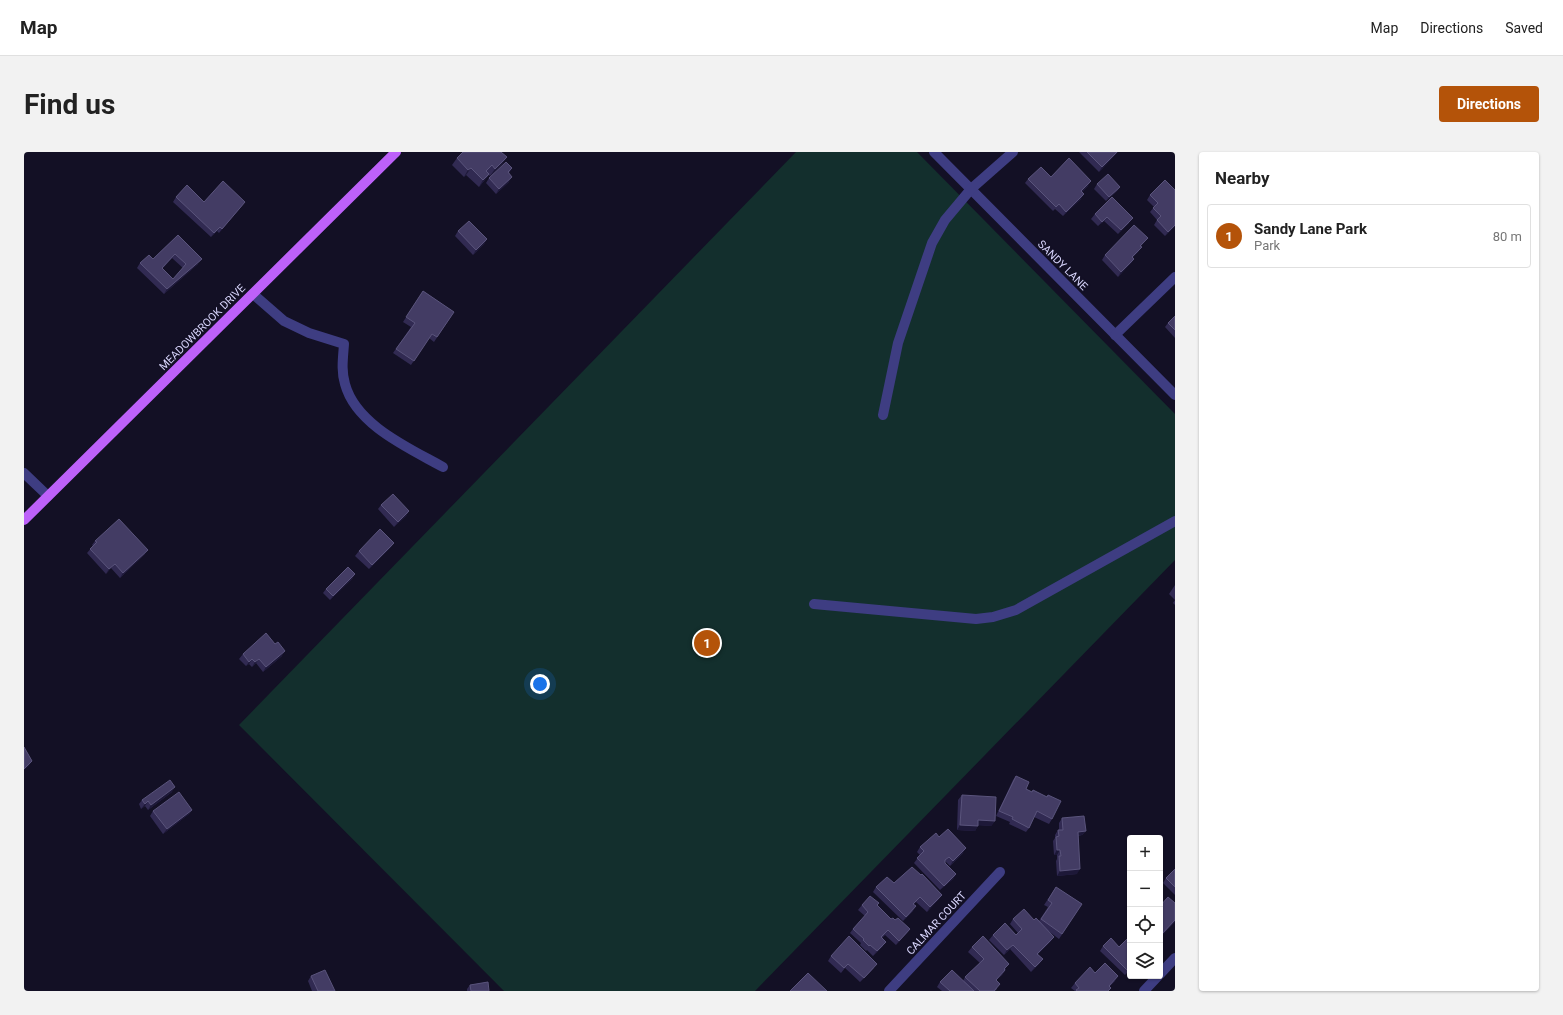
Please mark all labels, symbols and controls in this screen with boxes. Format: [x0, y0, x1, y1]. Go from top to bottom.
text: Map [20, 16, 58, 39]
text: Map [1371, 20, 1398, 36]
text: Directions [1420, 20, 1483, 36]
text: Saved [1505, 20, 1543, 36]
button: Directions [1439, 86, 1539, 122]
text: Find us [24, 88, 115, 121]
text: Nearby [1215, 168, 1270, 188]
text: Sandy Lane Park [1254, 220, 1367, 238]
text: 1 [1225, 229, 1233, 244]
text: 80 m [1493, 229, 1522, 244]
street label: SANDY LANE [1035, 238, 1090, 293]
text: Park [1254, 238, 1280, 253]
street label: MEADOWBROOK DRIVE [157, 282, 248, 373]
pin: 1 [694, 628, 720, 658]
your location [530, 674, 550, 694]
map controls [1127, 835, 1163, 979]
button: + [1127, 835, 1163, 871]
button: − [1127, 871, 1163, 907]
street label: CALMAR COURT [904, 889, 969, 958]
button: locate [1127, 907, 1163, 943]
button: layers [1127, 943, 1163, 979]

